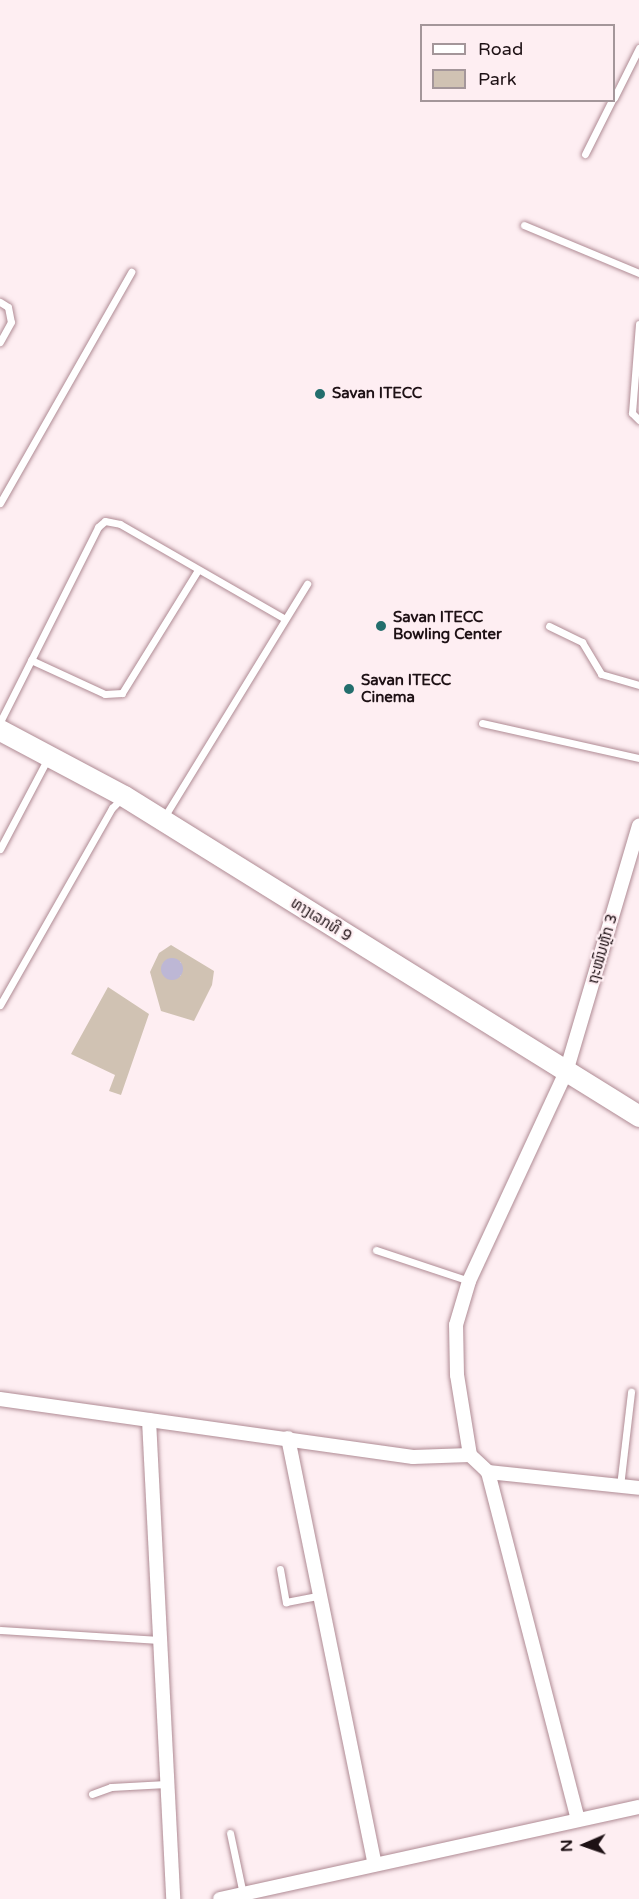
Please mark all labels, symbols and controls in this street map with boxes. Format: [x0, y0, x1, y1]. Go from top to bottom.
legend [420, 24, 615, 102]
text: Road [478, 38, 523, 60]
text: Park [478, 68, 516, 90]
place label: Savan ITECC [332, 385, 422, 403]
marker: Savan ITECC [313, 387, 327, 401]
place label: Savan ITECC Bowling Center [393, 608, 502, 643]
marker: Savan ITECC Bowling Center [374, 619, 388, 633]
place label: Savan ITECC Cinema [361, 671, 451, 706]
marker: Savan ITECC Cinema [342, 682, 356, 696]
street label: ທາງເລກທີ 9 [287, 894, 355, 946]
street label: ຖະໜົນຫຼັກ 3 [584, 912, 622, 986]
north arrow [555, 1815, 615, 1875]
text: N [557, 1839, 577, 1852]

